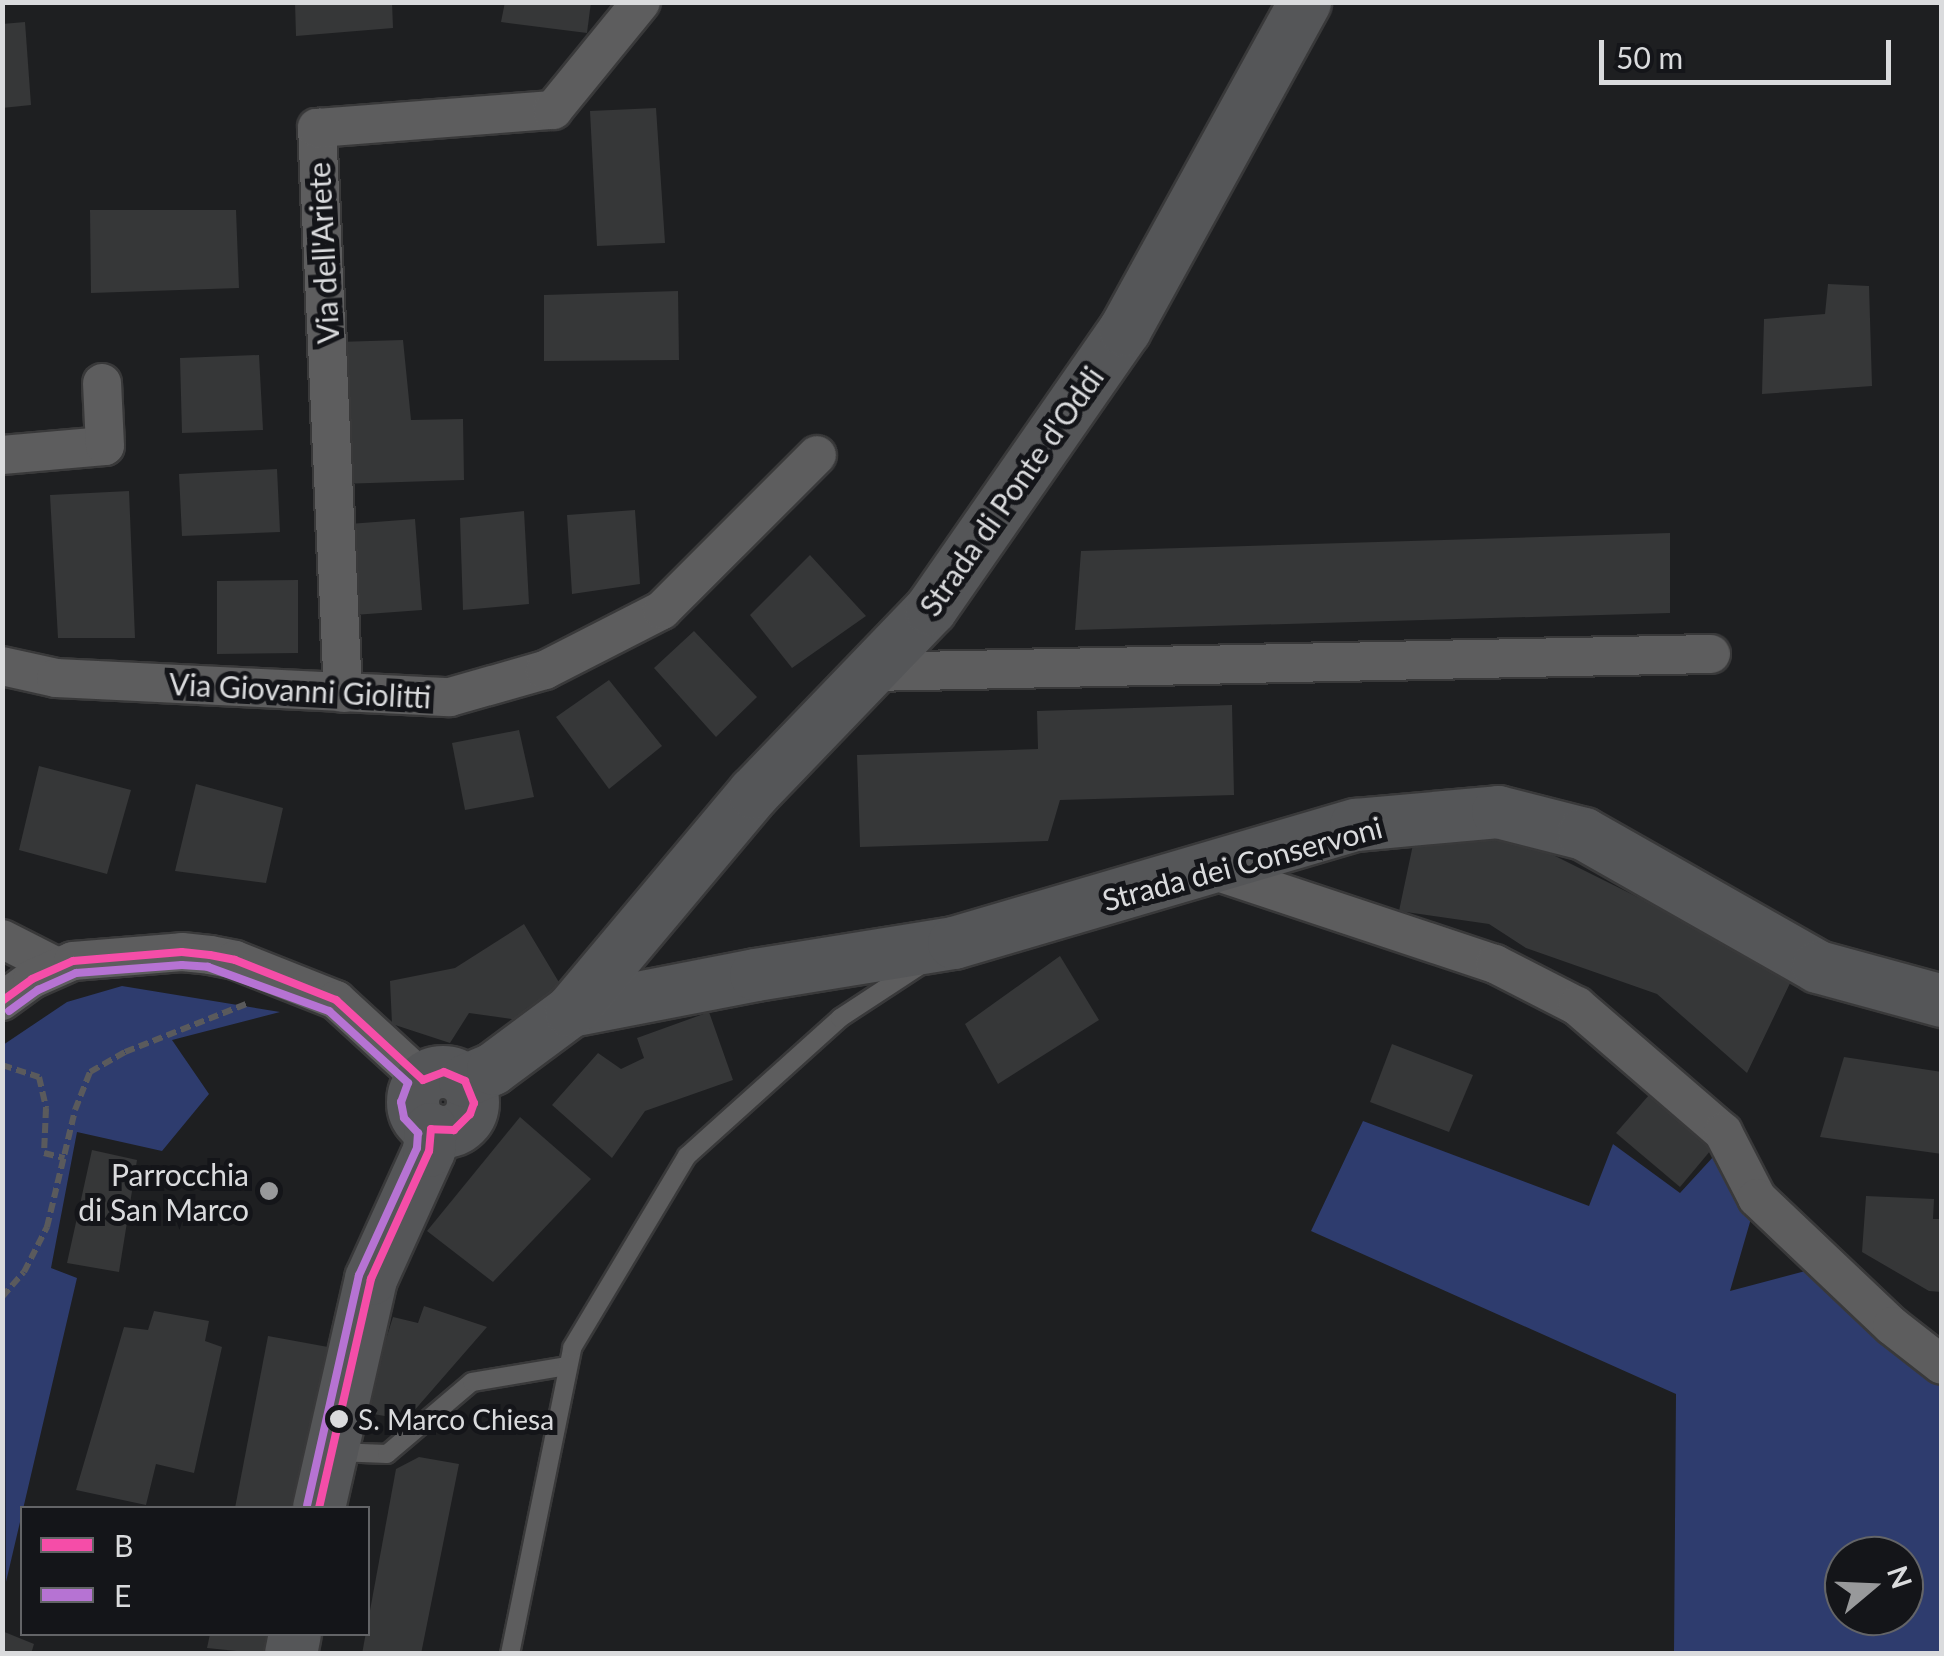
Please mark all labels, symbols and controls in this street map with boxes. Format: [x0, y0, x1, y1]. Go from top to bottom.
scale bar [1604, 20, 1896, 82]
text: 50 m [1616, 39, 1683, 75]
street label: Via dell'Ariete [300, 161, 346, 345]
street label: Strada di Ponte d'Oddi [912, 360, 1110, 622]
street label: Via Giovanni Giolitti [168, 665, 432, 715]
street label: Strada dei Conservoni [1098, 808, 1386, 918]
place label: Parrocchia di San Marco [78, 1156, 249, 1226]
marker: Parrocchia di San Marco [258, 1180, 280, 1202]
place label: S. Marco Chiesa [358, 1402, 554, 1436]
marker: S. Marco Chiesa [329, 1409, 349, 1429]
legend [20, 1506, 370, 1636]
text: B [114, 1527, 133, 1563]
north arrow [1824, 1536, 1924, 1636]
text: N [1881, 1561, 1920, 1593]
text: E [114, 1577, 131, 1613]

